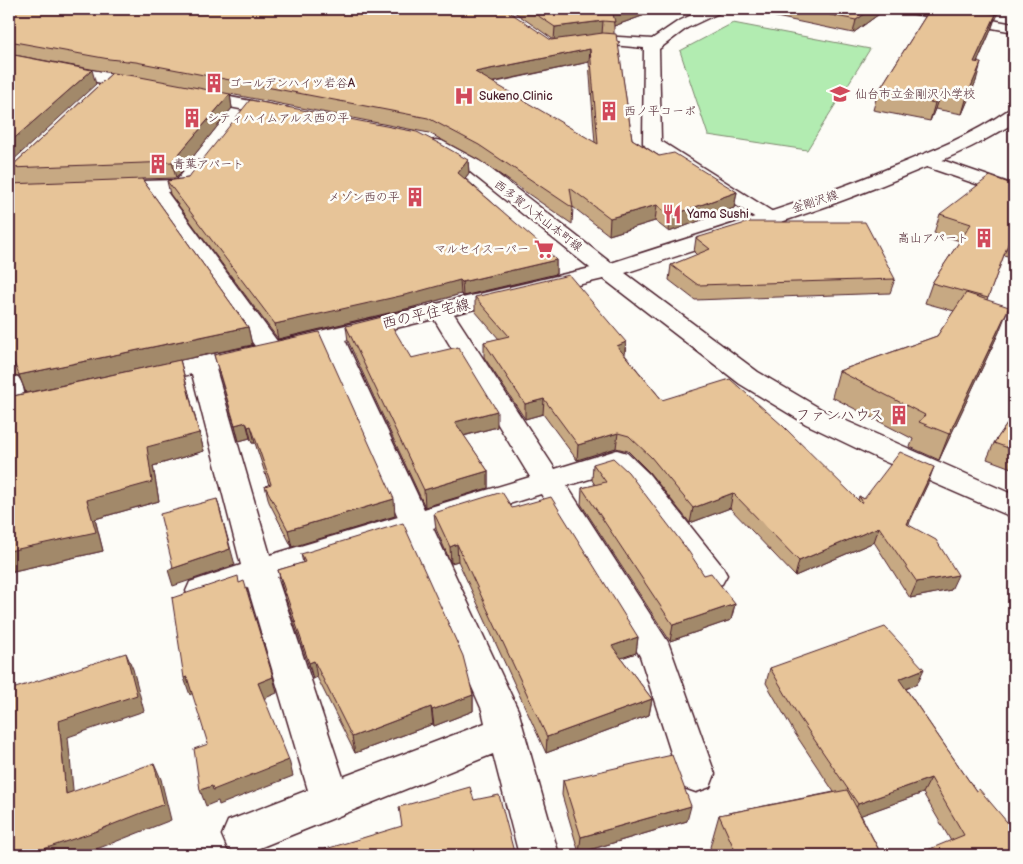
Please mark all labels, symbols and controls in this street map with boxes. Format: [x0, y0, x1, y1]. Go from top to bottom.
building icon: ゴールデンハイツ岩谷A [203, 72, 225, 94]
place label: ゴールデンハイツ岩谷A [229, 76, 356, 91]
school or university icon: 仙台市立金剛沢小学校 [829, 83, 851, 105]
hospital icon: Sukeno Clinic [453, 85, 475, 107]
place label: 仙台市立金剛沢小学校 [855, 87, 975, 102]
place label: Sukeno Clinic [479, 89, 553, 104]
building icon: 西ノ平コーポ [598, 100, 620, 122]
place label: 西ノ平コーポ [624, 104, 696, 119]
building icon: シティハイムアルス西の平 [181, 107, 203, 129]
place label: シティハイムアルス西の平 [207, 111, 350, 126]
building icon: 青葉アパート [147, 153, 169, 175]
place label: 青葉アパート [173, 157, 244, 172]
street label: 西多賀八木山本町線 [491, 177, 585, 255]
building icon: メゾン西の平 [404, 186, 426, 208]
street label: 金剛沢線 [790, 187, 840, 217]
place label: メゾン西の平 [328, 190, 400, 205]
restaurant icon: Yama Sushi [661, 203, 683, 225]
place label: Yama Sushi [686, 207, 749, 222]
building icon: 高山アパート [973, 227, 995, 249]
place label: 高山アパート [898, 231, 969, 246]
supermarket icon: マルセイスーパー [533, 238, 555, 260]
place label: マルセイスーパー [434, 242, 529, 257]
street label: 西の平住宅線 [380, 295, 472, 333]
building icon: ファンハウス [888, 404, 910, 426]
place label: ファンハウス [795, 406, 884, 425]

